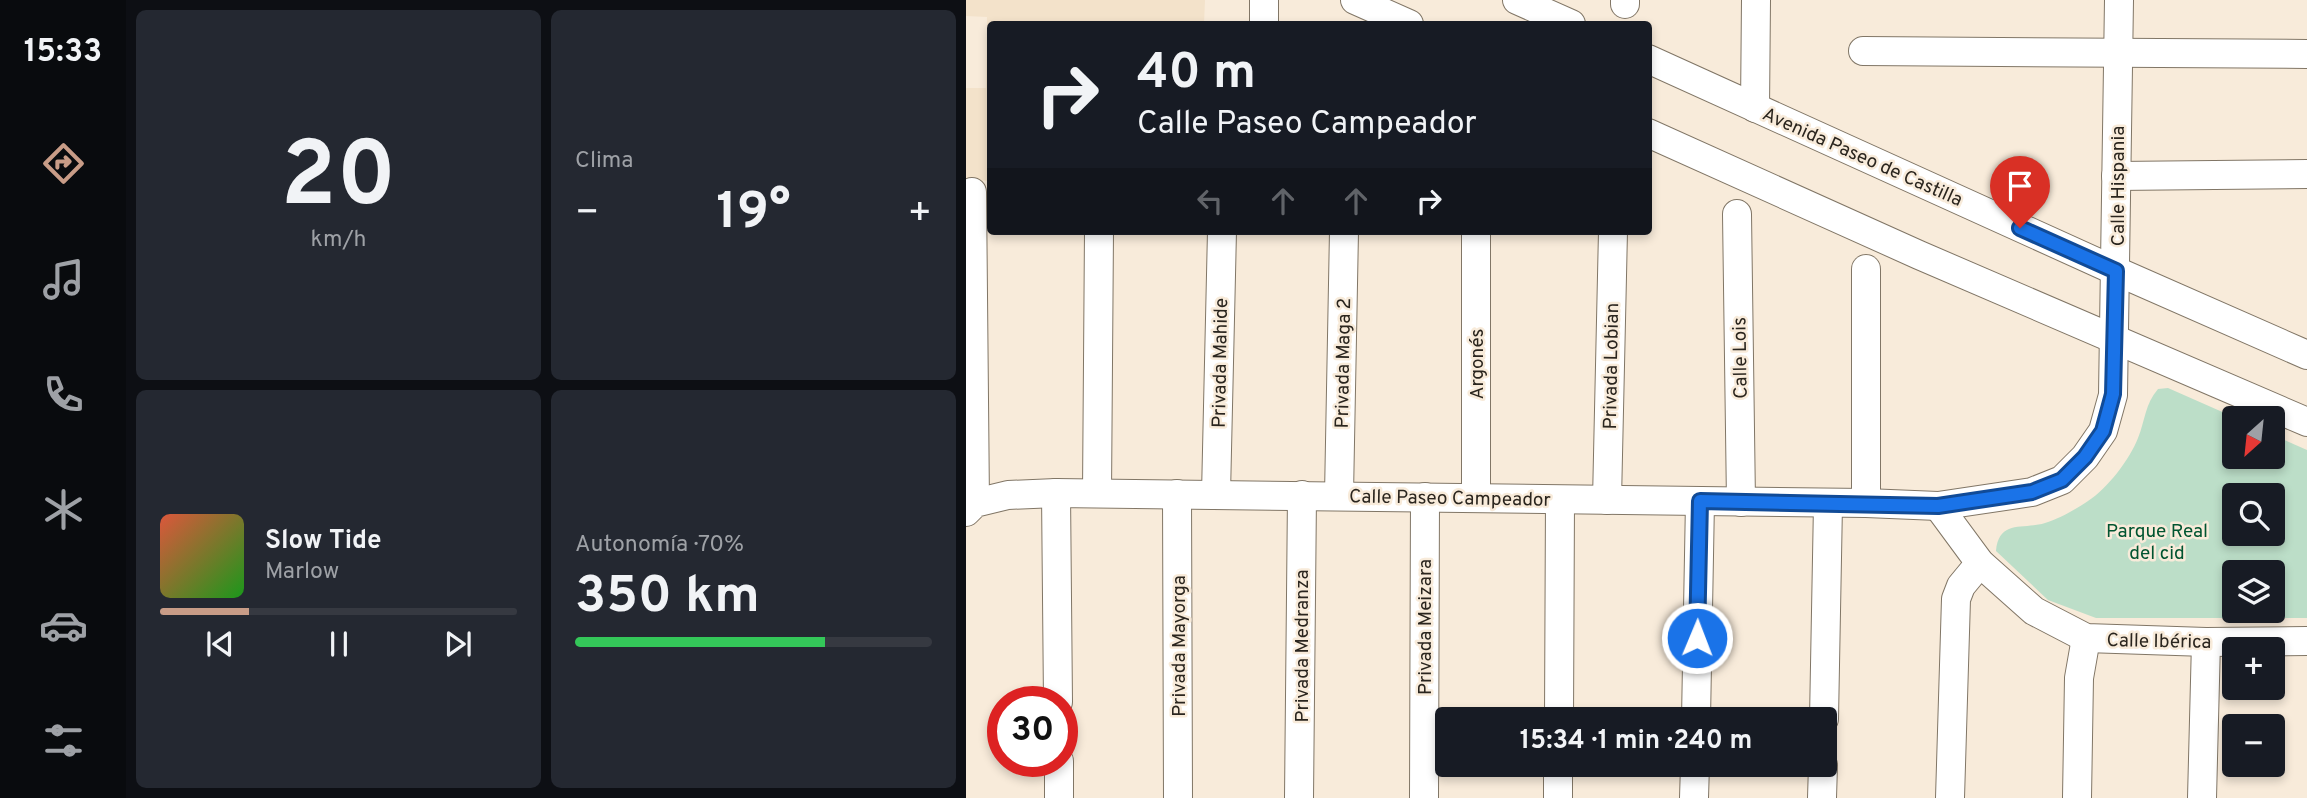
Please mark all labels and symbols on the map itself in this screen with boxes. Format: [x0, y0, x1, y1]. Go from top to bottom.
street label: Avenida Paseo de Castilla [1758, 103, 1966, 213]
street label: Calle Hispania [2107, 126, 2131, 246]
pin [1990, 156, 2050, 228]
street label: Privada Maga 2 [1331, 297, 1357, 429]
street label: Privada Mahide [1208, 298, 1234, 428]
street label: Privada Lobian [1599, 303, 1625, 430]
street label: Calle Lois [1728, 317, 1754, 399]
street label: Argonés [1466, 328, 1490, 400]
north arrow [2222, 406, 2286, 469]
street label: Calle Paseo Campeador [1349, 485, 1552, 513]
park label: Parque Real del cid [2106, 520, 2208, 566]
street label: Privada Meizara [1414, 559, 1438, 695]
street label: Privada Medranza [1291, 570, 1315, 722]
street label: Privada Mayorga [1168, 575, 1192, 717]
position arrow [1660, 601, 1734, 675]
street label: Calle Ibérica [2106, 629, 2212, 655]
speed limit sign: 30 [987, 686, 1078, 777]

